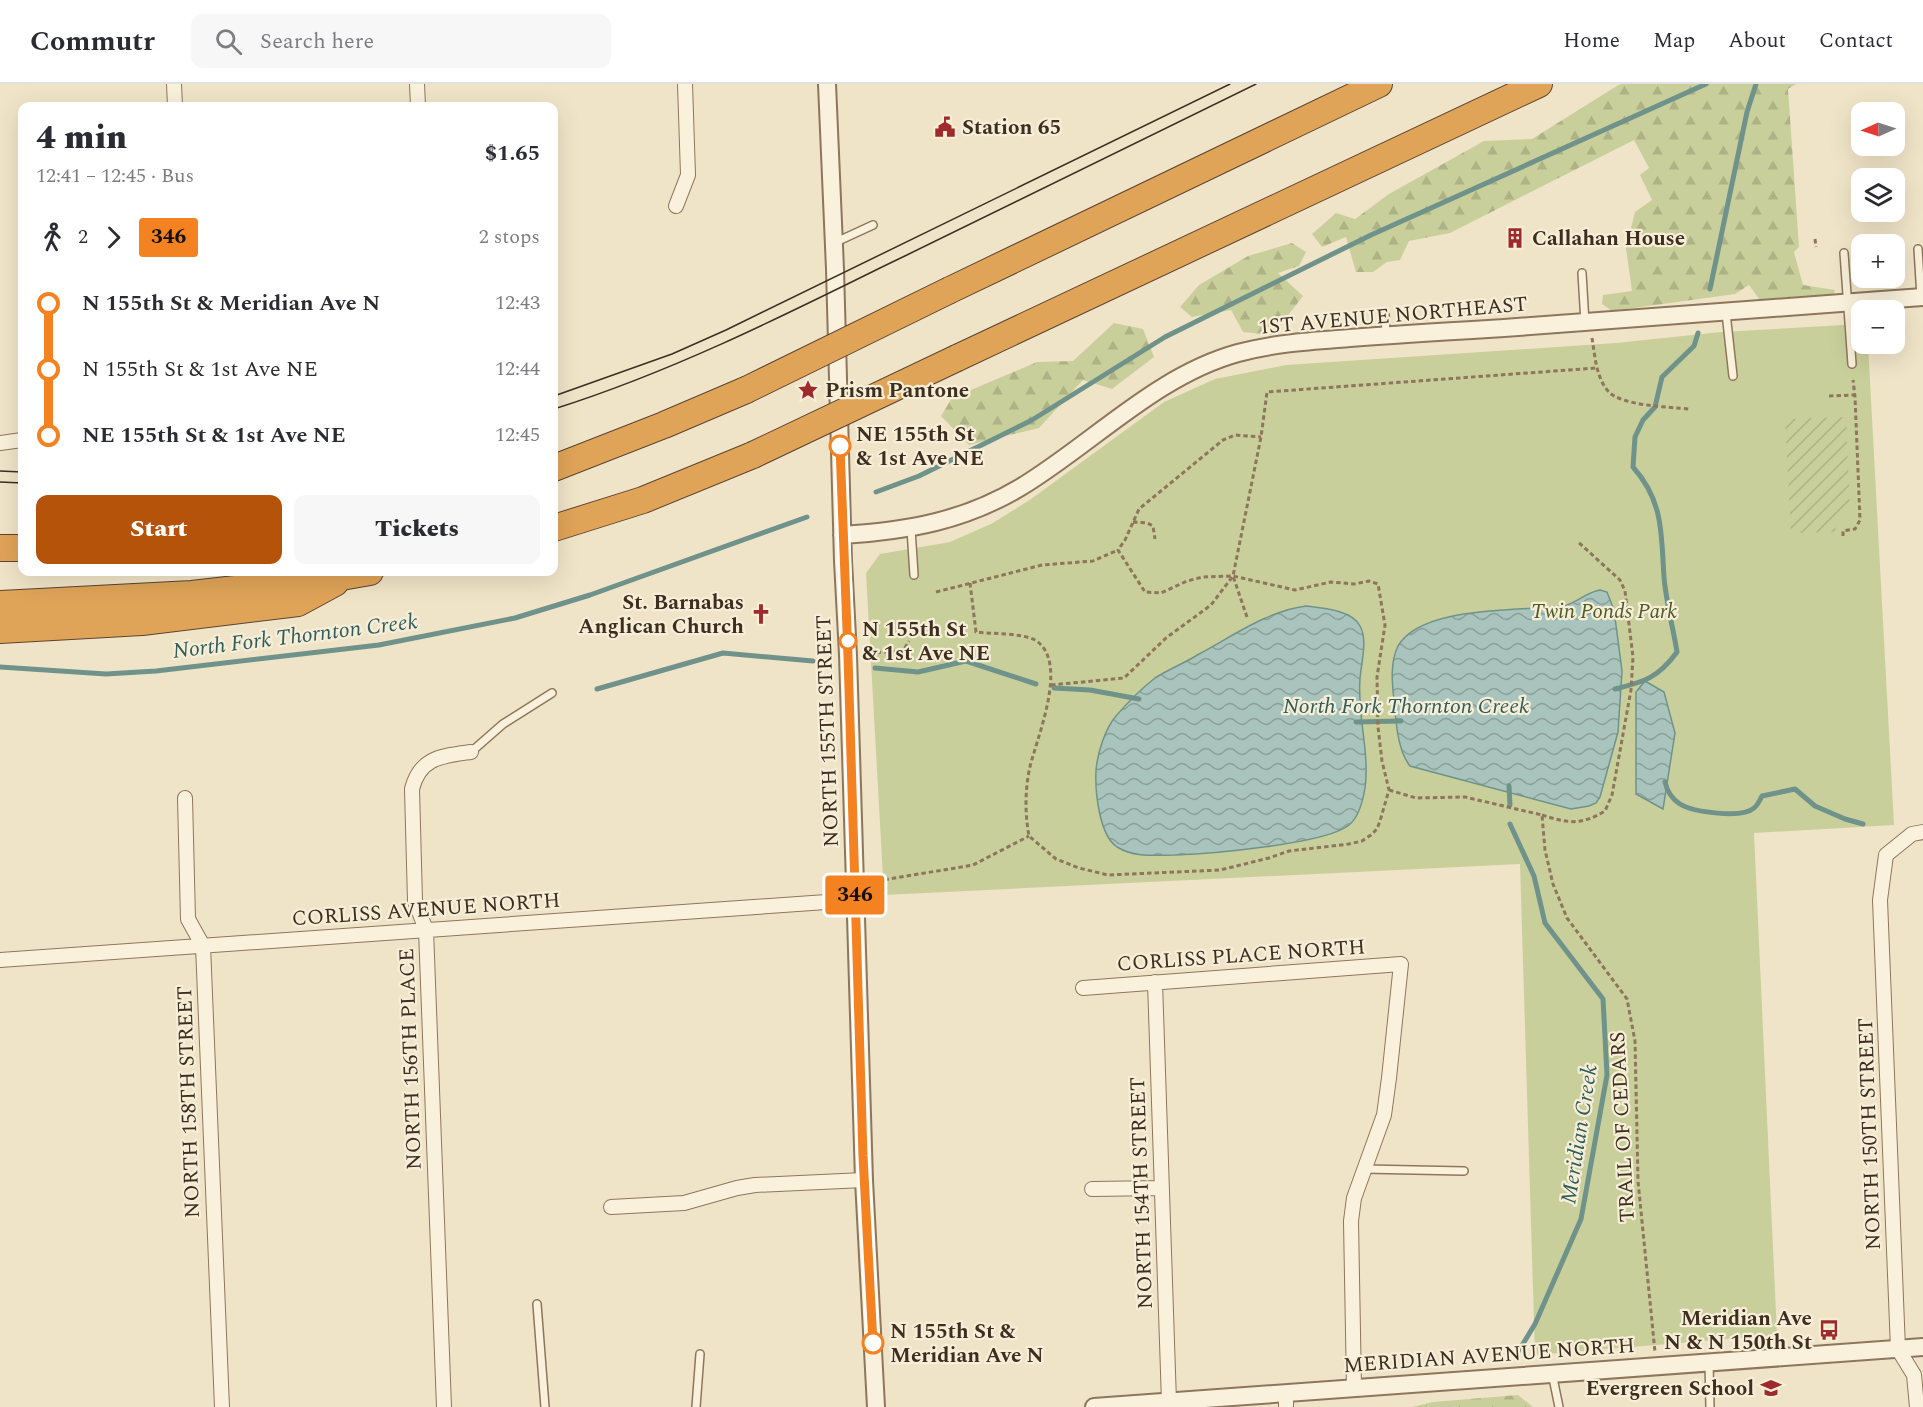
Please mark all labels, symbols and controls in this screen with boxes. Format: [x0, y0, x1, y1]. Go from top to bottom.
search box [191, 14, 611, 68]
text: Commutr [30, 20, 155, 63]
icon: search [212, 25, 245, 58]
text: Search here [260, 25, 374, 58]
text: Home [1563, 25, 1620, 57]
text: Map [1653, 25, 1695, 57]
text: About [1728, 25, 1786, 57]
text: Contact [1819, 25, 1893, 57]
north arrow [1851, 102, 1905, 156]
map controls [1851, 102, 1905, 354]
place label: Station 65 [962, 112, 1061, 144]
text: 4 min [36, 113, 127, 163]
public building icon: Station 65 [933, 115, 957, 139]
text: $1.65 [485, 137, 540, 170]
text: 12:41 – 12:45 · Bus [36, 161, 194, 191]
button: layers [1851, 168, 1905, 222]
icon: walk [36, 221, 69, 254]
icon: forward [97, 221, 130, 254]
text: 346 [151, 221, 186, 253]
text: 2 [78, 222, 88, 252]
text: 2 stops [479, 222, 540, 252]
place label: Callahan House [1532, 223, 1685, 255]
building icon: Callahan House [1503, 226, 1527, 250]
button: + [1851, 234, 1905, 288]
text: N 155th St & Meridian Ave N [82, 287, 380, 320]
text: 12:43 [495, 288, 540, 318]
street label: 1ST AVENUE NORTHEAST [1257, 288, 1529, 344]
button: − [1851, 300, 1905, 354]
text: N 155th St & 1st Ave NE [82, 353, 318, 386]
text: 12:44 [495, 354, 540, 384]
place label: Prism Pantone [825, 375, 969, 407]
place icon: Prism Pantone [796, 378, 820, 402]
text: NE 155th St & 1st Ave NE [82, 419, 346, 452]
place label: NE 155th St & 1st Ave NE [856, 419, 984, 475]
text: 12:45 [495, 420, 540, 450]
marker: NE 155th St & 1st Ave NE [829, 435, 851, 457]
button: Start [36, 495, 282, 564]
button: Tickets [294, 495, 540, 564]
place label: St. Barnabas Anglican Church [578, 587, 744, 643]
park label: Twin Ponds Park [1531, 596, 1677, 628]
church icon: St. Barnabas Anglican Church [749, 602, 773, 626]
water label: North Fork Thornton Creek [171, 605, 420, 668]
street label: NORTH 155TH STREET [808, 614, 848, 848]
place label: N 155th St & 1st Ave NE [862, 614, 990, 670]
marker: N 155th St & 1st Ave NE [839, 632, 857, 650]
water label: North Fork Thornton Creek [1283, 690, 1529, 723]
line badge: 346 [820, 876, 890, 914]
text: 346 [837, 879, 873, 911]
street label: CORLISS AVENUE NORTH [291, 885, 561, 935]
street label: CORLISS PLACE NORTH [1116, 931, 1366, 981]
street label: NORTH 156TH PLACE [391, 947, 431, 1170]
street label: NORTH 158TH STREET [169, 985, 209, 1219]
street label: NORTH 150TH STREET [1850, 1017, 1890, 1251]
street label: TRAIL OF CEDARS [1602, 1031, 1644, 1223]
water label: Meridian Creek [1552, 1062, 1607, 1206]
street label: NORTH 154TH STREET [1122, 1076, 1162, 1310]
place label: Meridian Ave N & N 150th St [1664, 1303, 1812, 1359]
place label: N 155th St & Meridian Ave N [890, 1316, 1044, 1372]
bus stop icon: Meridian Ave N & N 150th St [1817, 1318, 1841, 1342]
street label: MERIDIAN AVENUE NORTH [1342, 1330, 1636, 1382]
marker: N 155th St & Meridian Ave N [862, 1332, 884, 1354]
place label: Evergreen School [1585, 1373, 1754, 1405]
school or university icon: Evergreen School [1759, 1376, 1783, 1400]

